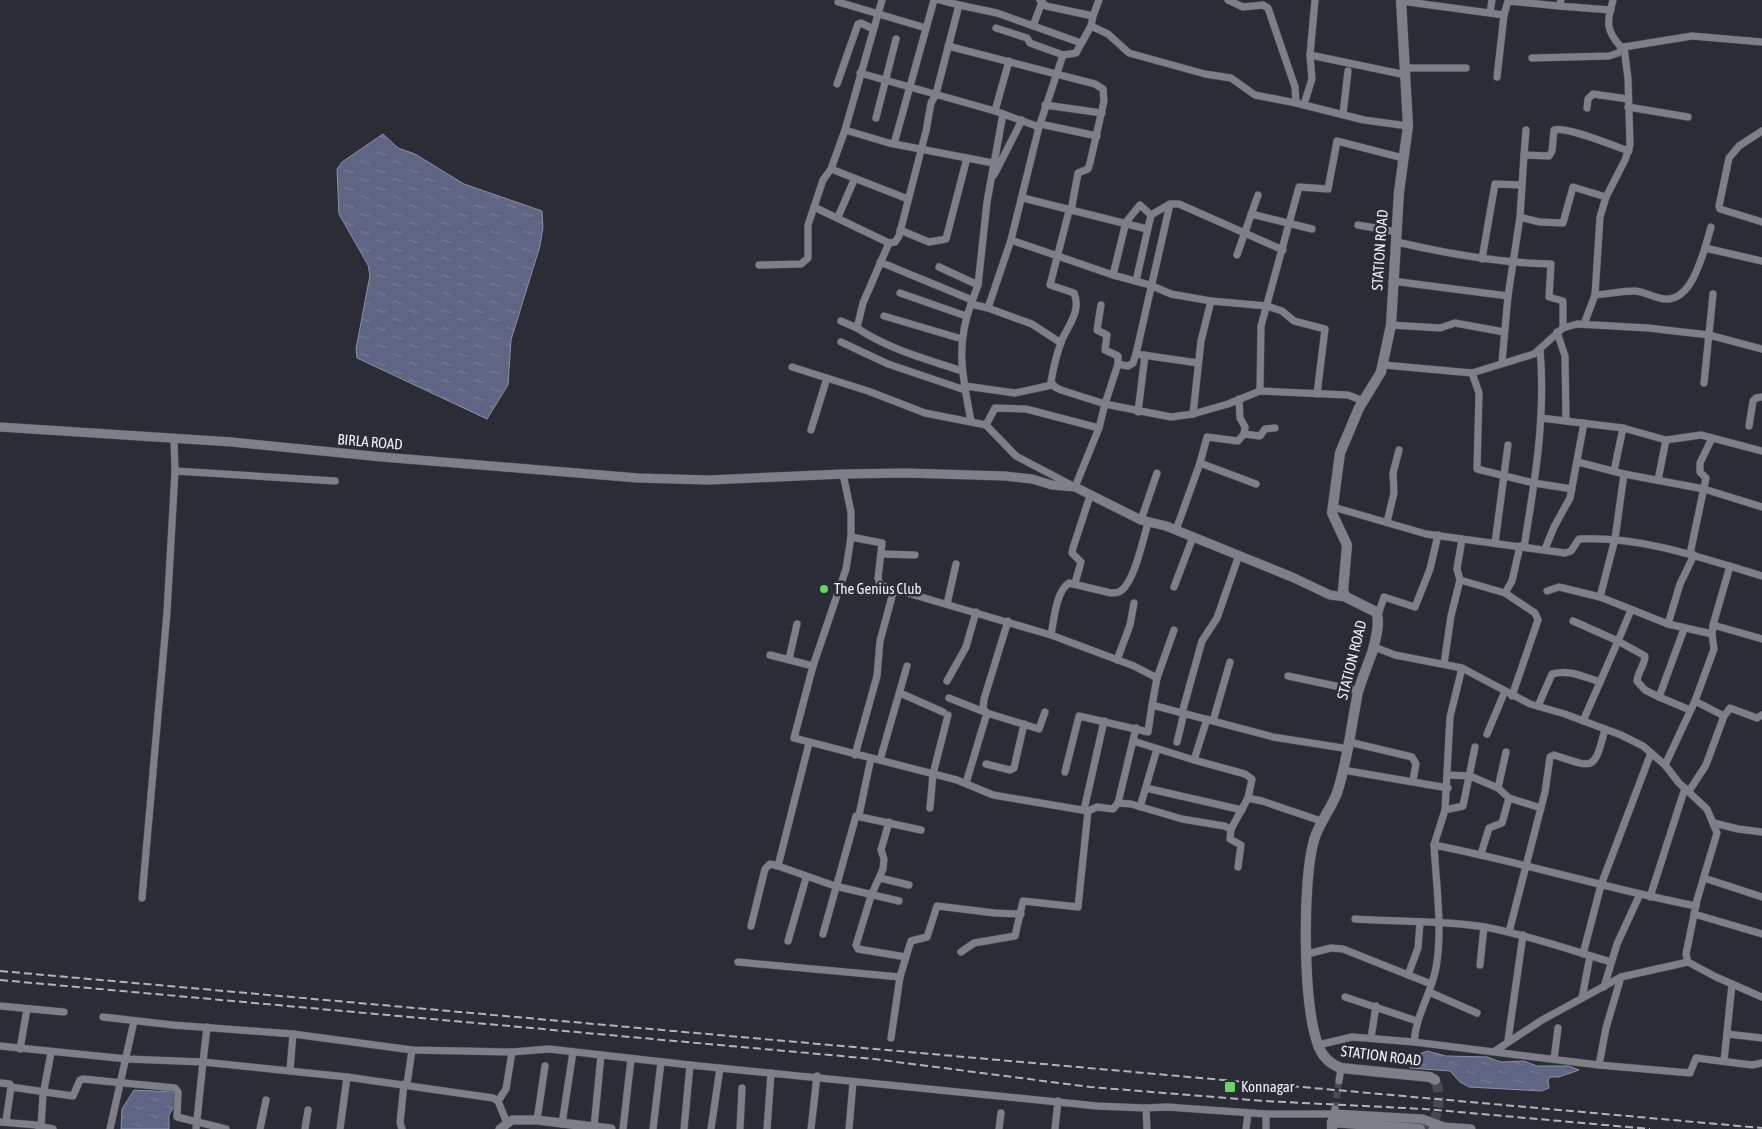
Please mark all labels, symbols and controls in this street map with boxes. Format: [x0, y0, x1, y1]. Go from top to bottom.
street label: STATION ROAD [1368, 209, 1391, 291]
street label: BIRLA ROAD [337, 430, 403, 453]
place label: The Genius Club [834, 580, 922, 597]
marker: The Genius Club [818, 583, 830, 595]
street label: STATION ROAD [1333, 619, 1370, 701]
street label: STATION ROAD [1340, 1042, 1422, 1069]
place label: Konnagar [1241, 1078, 1295, 1095]
marker: Konnagar [1223, 1080, 1237, 1094]

